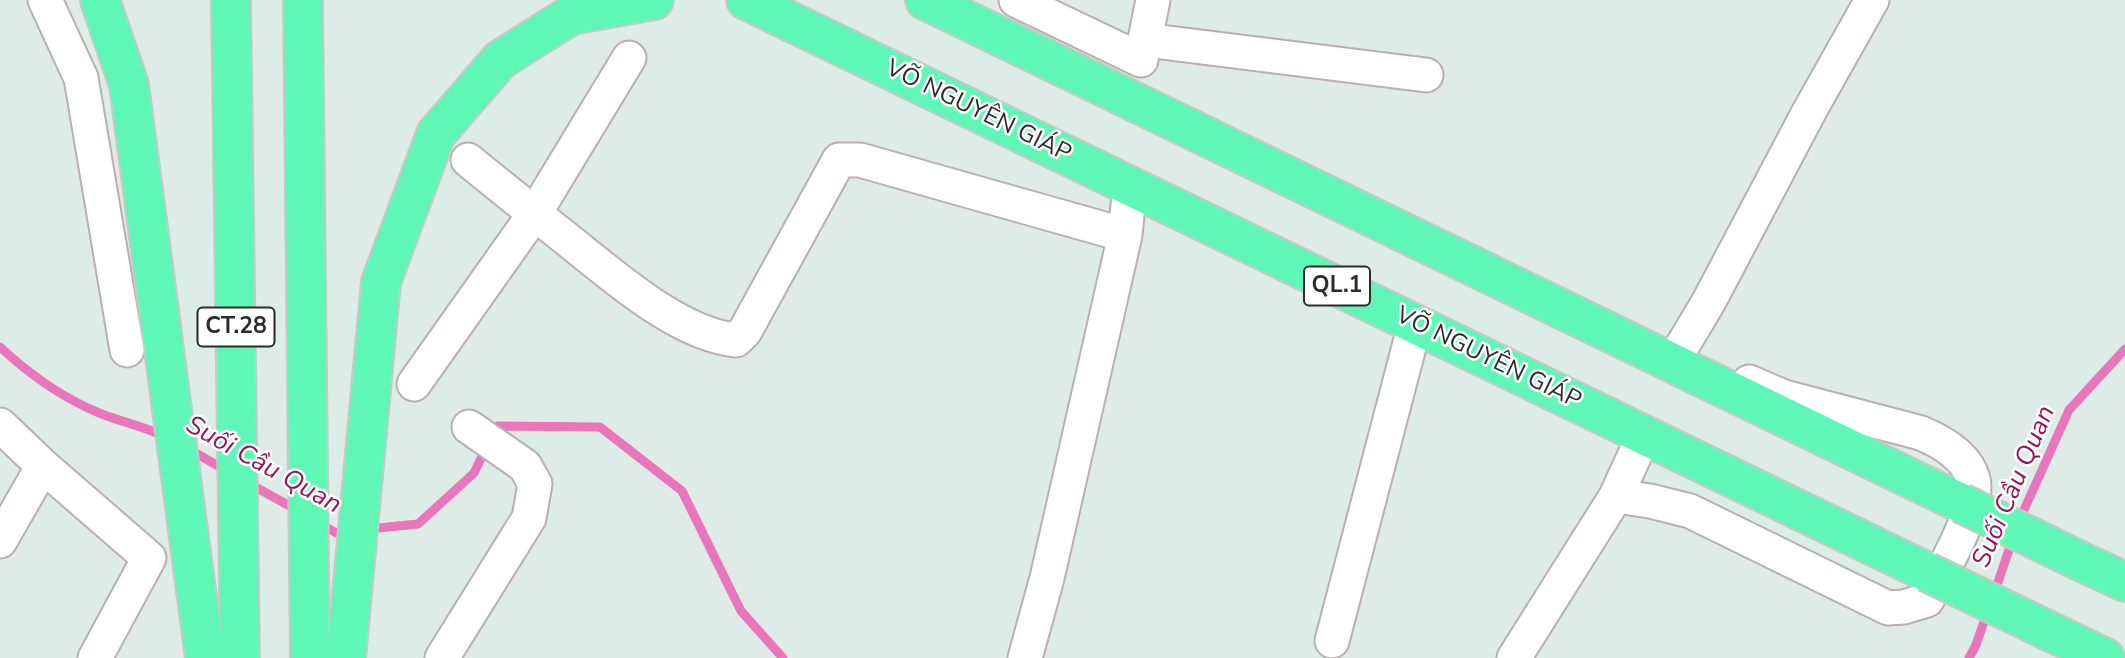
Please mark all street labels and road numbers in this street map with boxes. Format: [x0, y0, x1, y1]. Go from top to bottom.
street label: VÕ NGUYÊN GIÁP [881, 55, 1075, 169]
road number: QL.1 [1304, 266, 1370, 306]
street label: VÕ NGUYÊN GIÁP [1391, 302, 1585, 416]
road number: CT.28 [198, 308, 274, 346]

